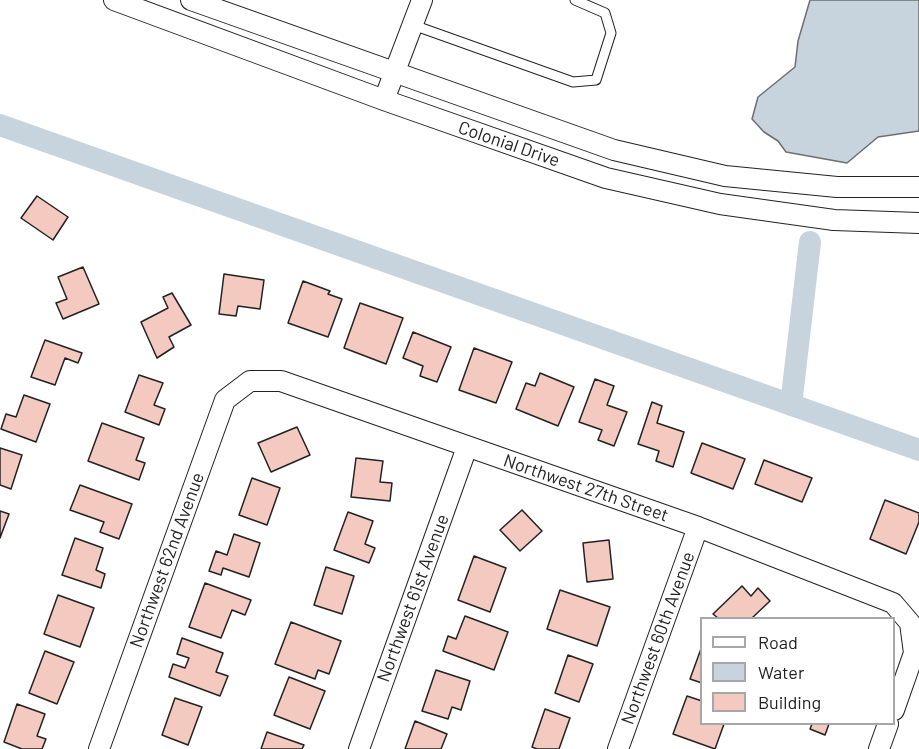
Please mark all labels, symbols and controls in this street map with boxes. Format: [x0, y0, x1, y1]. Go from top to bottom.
street label: Colonial Drive [455, 117, 563, 171]
street label: Northwest 27th Street [501, 450, 671, 526]
street label: Northwest 62nd Avenue [125, 469, 209, 651]
street label: Northwest 61st Avenue [373, 511, 453, 685]
street label: Northwest 60th Avenue [617, 549, 699, 727]
legend [700, 617, 895, 725]
text: Road [758, 631, 798, 653]
text: Water [758, 661, 805, 683]
text: Building [758, 691, 821, 713]

